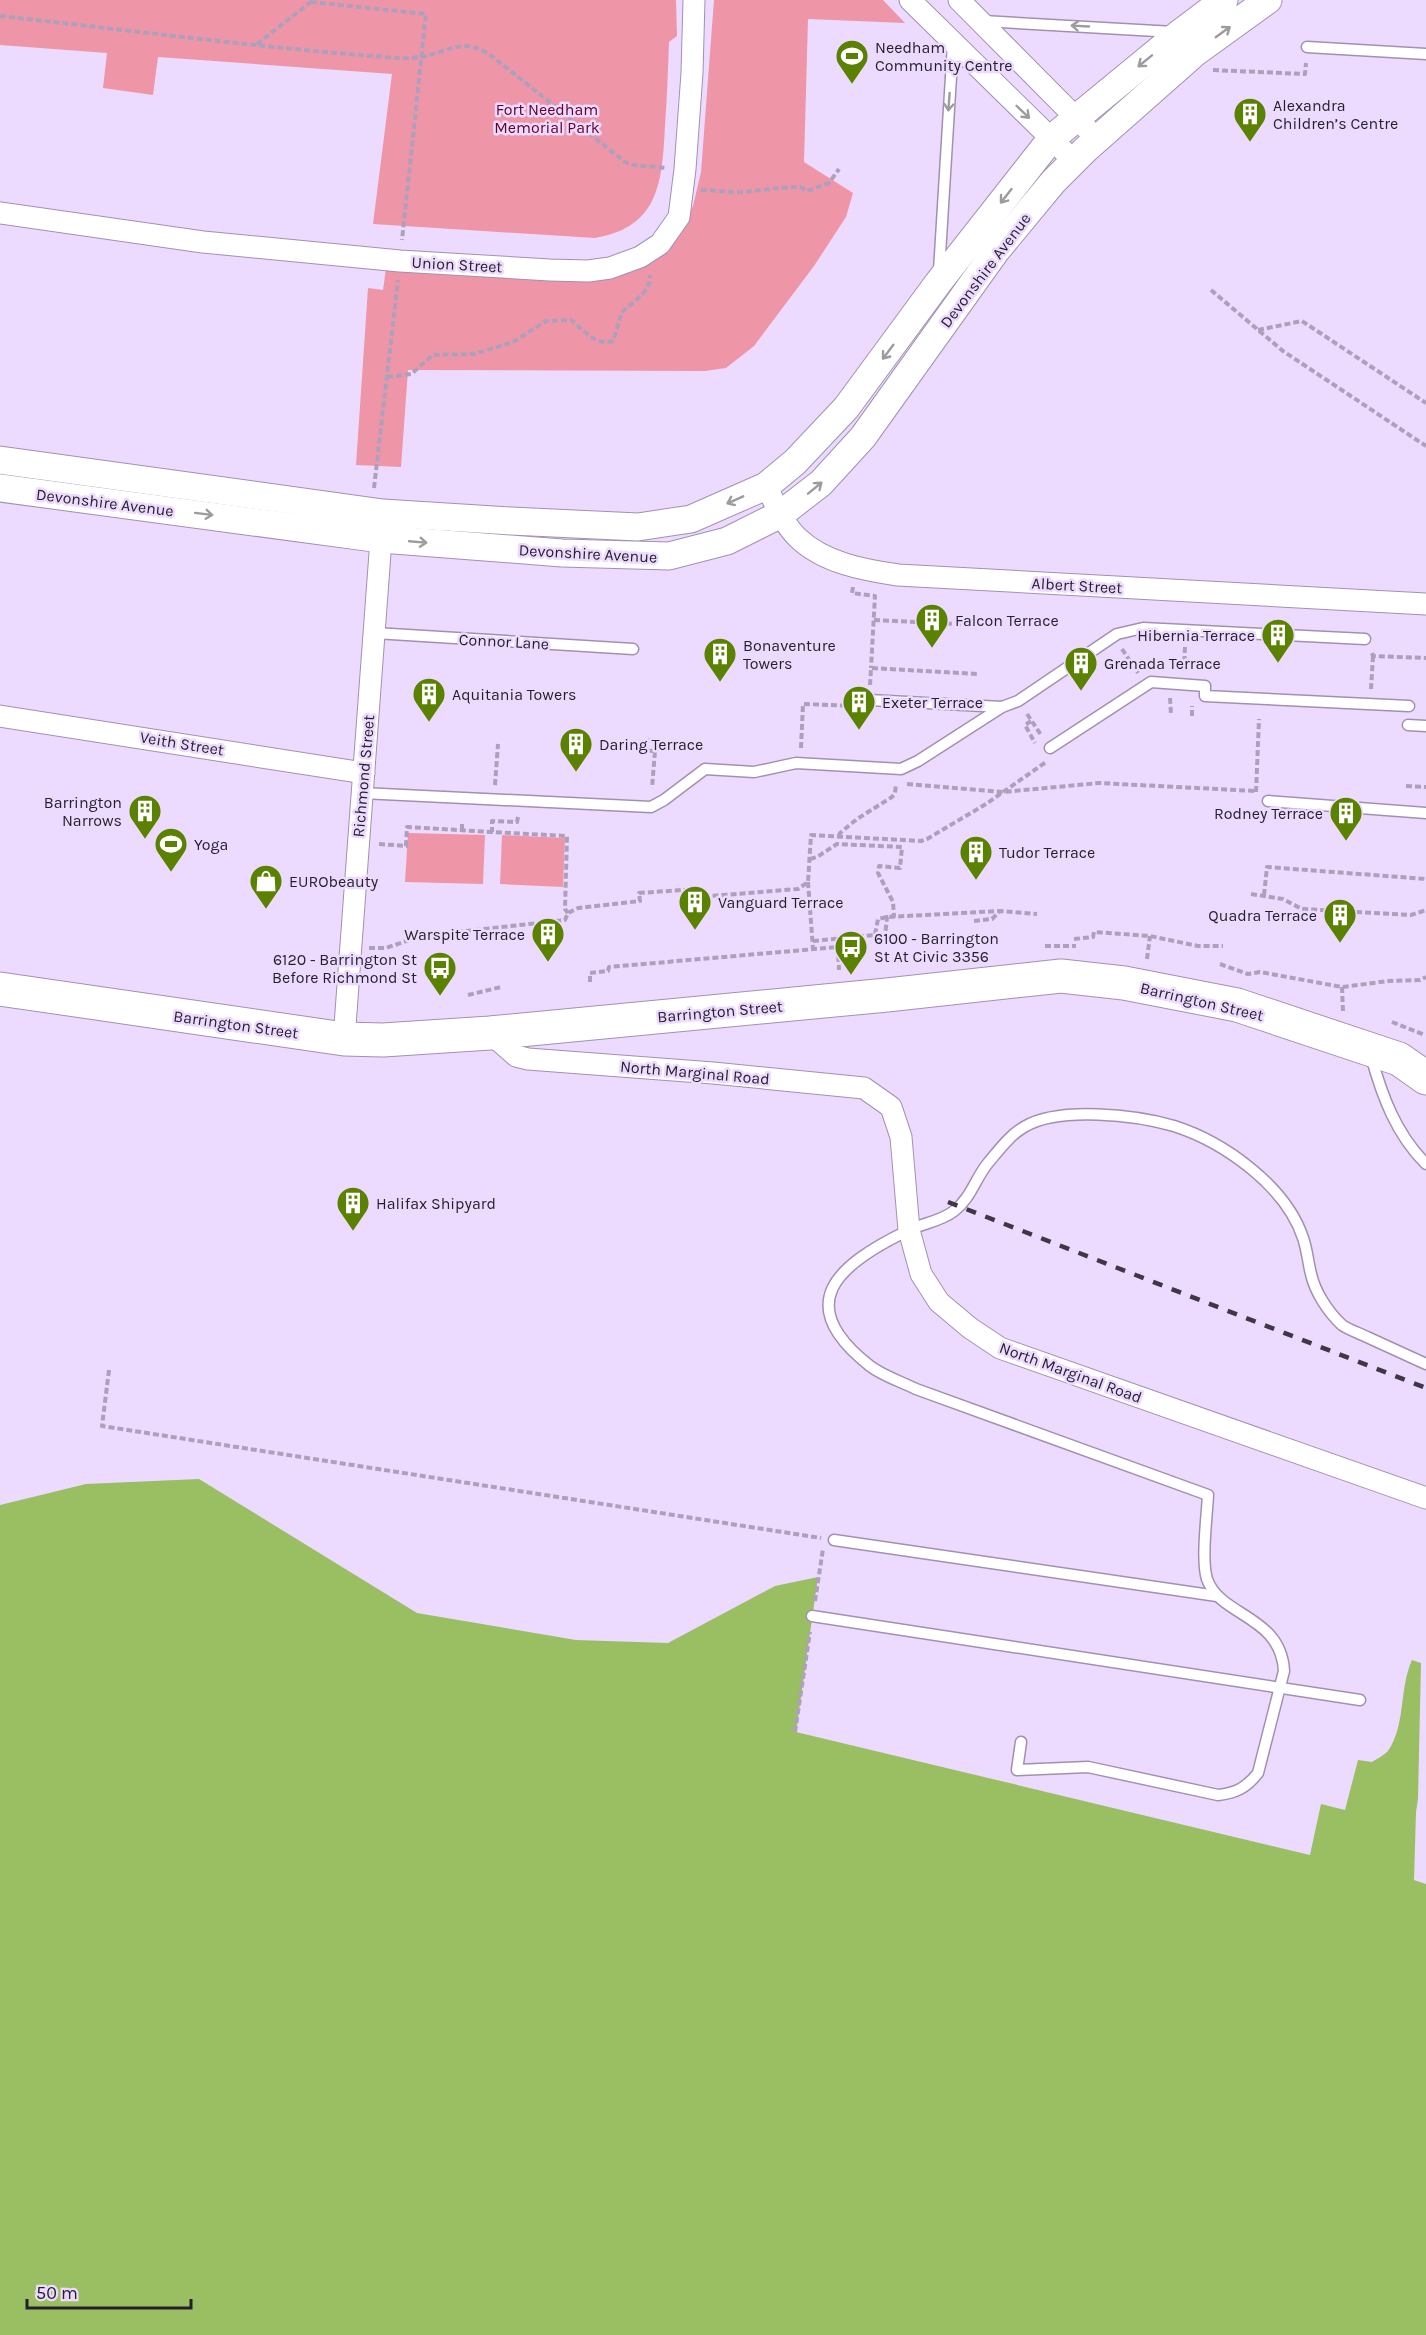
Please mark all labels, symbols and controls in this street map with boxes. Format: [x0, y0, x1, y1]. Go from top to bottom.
one-way arrow [1070, 21, 1090, 32]
one-way arrow [1215, 26, 1231, 38]
sports icon: Needham Community Centre [834, 38, 870, 85]
place label: Needham Community Centre [875, 38, 1013, 75]
one-way arrow [1137, 54, 1153, 67]
one-way arrow [944, 92, 955, 112]
building icon: Alexandra Children’s Centre [1232, 96, 1268, 143]
place label: Alexandra Children’s Centre [1273, 96, 1398, 133]
park label: Fort Needham Memorial Park [494, 100, 600, 137]
one-way arrow [1016, 105, 1031, 119]
one-way arrow [999, 188, 1012, 204]
street label: Devonshire Avenue [936, 209, 1035, 331]
street label: Union Street [411, 253, 503, 276]
one-way arrow [882, 344, 895, 360]
one-way arrow [807, 481, 823, 494]
street label: Devonshire Avenue [35, 485, 175, 520]
one-way arrow [726, 495, 745, 506]
one-way arrow [193, 509, 213, 520]
one-way arrow [408, 537, 427, 548]
street label: Devonshire Avenue [518, 540, 658, 567]
street label: Albert Street [1031, 574, 1123, 597]
building icon: Falcon Terrace [914, 602, 950, 649]
place label: Falcon Terrace [955, 611, 1059, 630]
building icon: Hibernia Terrace [1260, 617, 1296, 664]
place label: Hibernia Terrace [1137, 626, 1255, 645]
street label: Connor Lane [458, 630, 550, 653]
building icon: Bonaventure Towers [702, 636, 738, 683]
place label: Bonaventure Towers [743, 636, 836, 673]
building icon: Grenada Terrace [1063, 645, 1099, 692]
place label: Grenada Terrace [1104, 654, 1221, 673]
building icon: Aquitania Towers [411, 676, 447, 723]
building icon: Exeter Terrace [841, 684, 877, 731]
place label: Aquitania Towers [452, 685, 576, 704]
place label: Exeter Terrace [882, 693, 983, 712]
street label: Richmond Street [349, 714, 378, 838]
building icon: Daring Terrace [558, 726, 594, 773]
street label: Veith Street [139, 727, 225, 760]
place label: Daring Terrace [599, 735, 703, 754]
place label: Barrington Narrows [44, 793, 122, 830]
building icon: Barrington Narrows [127, 793, 163, 840]
building icon: Rodney Terrace [1328, 795, 1364, 842]
place label: Rodney Terrace [1214, 804, 1323, 823]
sports icon: Yoga [153, 826, 189, 873]
building icon: Tudor Terrace [958, 834, 994, 881]
place label: Yoga [194, 835, 228, 854]
place label: Tudor Terrace [999, 843, 1095, 862]
shop icon: EURObeauty [248, 863, 284, 910]
place label: EURObeauty [289, 872, 379, 891]
building icon: Vanguard Terrace [677, 884, 713, 931]
place label: Vanguard Terrace [718, 893, 843, 912]
building icon: Quadra Terrace [1322, 897, 1358, 944]
place label: Quadra Terrace [1208, 906, 1317, 925]
building icon: Warspite Terrace [530, 916, 566, 963]
place label: Warspite Terrace [404, 925, 525, 944]
bus stop icon: 6100 - Barrington St At Civic 3356 [833, 929, 869, 976]
place label: 6100 - Barrington St At Civic 3356 [874, 929, 999, 966]
place label: 6120 - Barrington St Before Richmond St [272, 950, 417, 987]
bus stop icon: 6120 - Barrington St Before Richmond St [422, 950, 458, 997]
street label: Barrington Street [1138, 978, 1265, 1025]
street label: Barrington Street [656, 997, 784, 1026]
street label: Barrington Street [172, 1006, 300, 1043]
street label: North Marginal Road [619, 1056, 771, 1089]
building icon: Halifax Shipyard [335, 1185, 371, 1232]
place label: Halifax Shipyard [376, 1194, 496, 1213]
street label: North Marginal Road [997, 1338, 1145, 1407]
scale bar [27, 2272, 190, 2310]
text: 50 m [36, 2282, 78, 2304]

